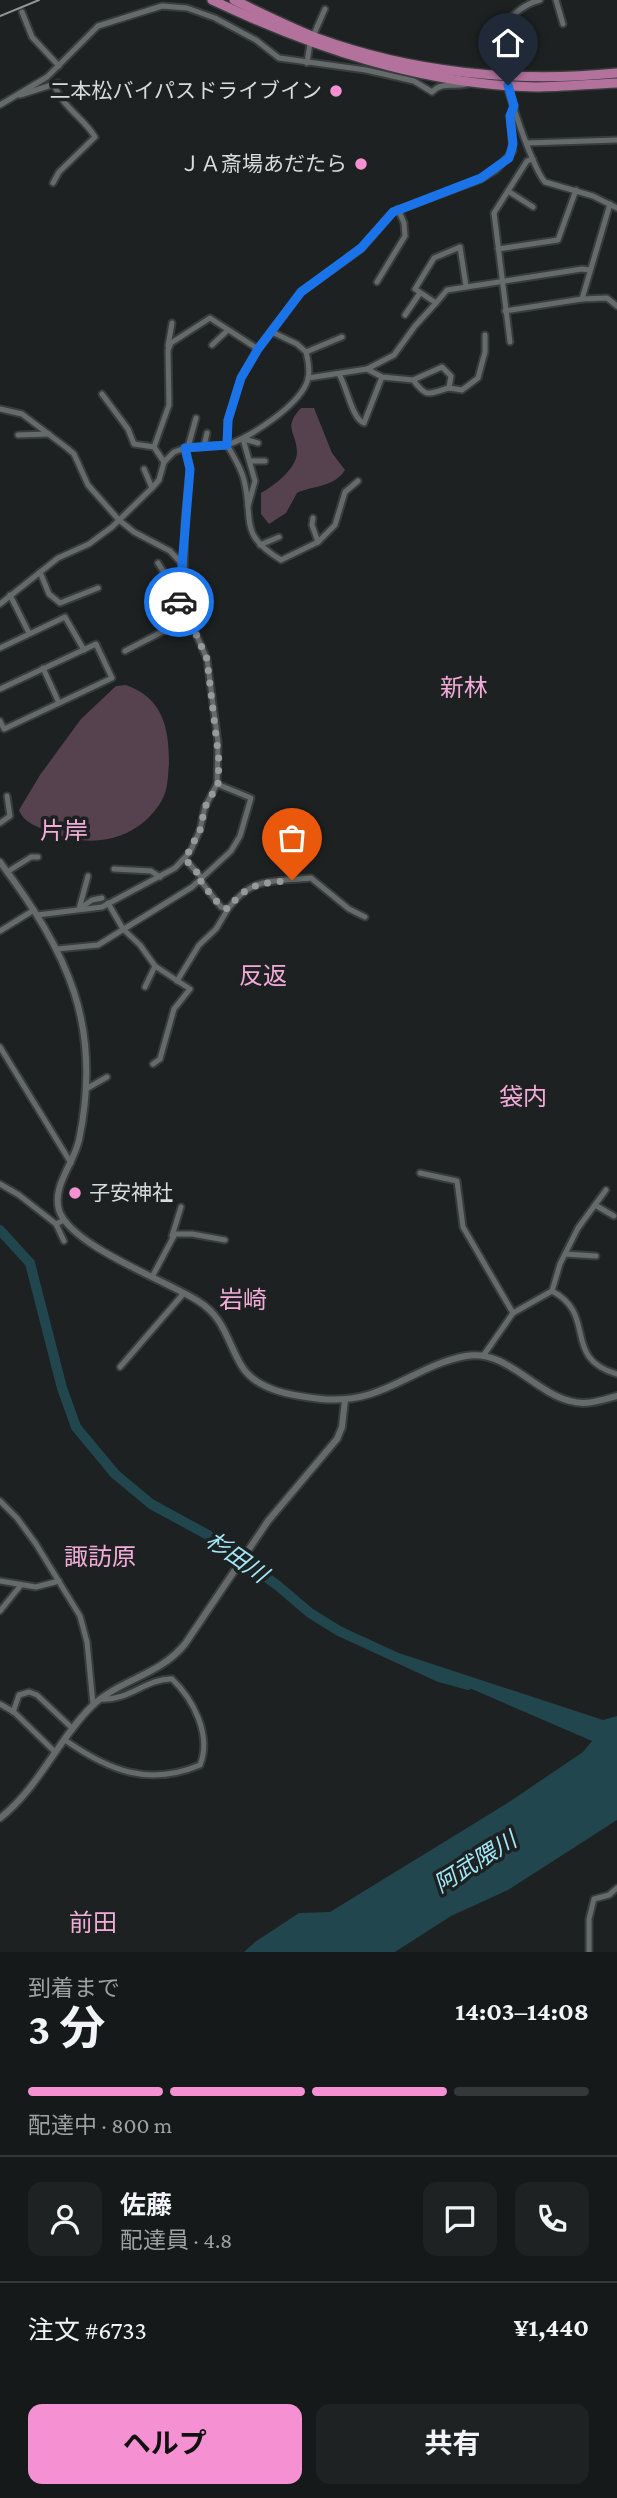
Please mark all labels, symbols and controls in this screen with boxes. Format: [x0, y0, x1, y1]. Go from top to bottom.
pin [478, 13, 538, 85]
icon: home [489, 24, 527, 62]
place label: 二本松バイパスドライブイン [49, 79, 322, 103]
marker: 二本松バイパスドライブイン [328, 83, 344, 99]
place label: ＪＡ斎場あだたら [179, 152, 347, 176]
marker: ＪＡ斎場あだたら [353, 156, 369, 172]
courier [144, 567, 214, 637]
icon: car [160, 583, 198, 621]
district label: 新林 [440, 674, 488, 701]
pin [262, 808, 322, 880]
district label: 片岸 [40, 817, 88, 844]
icon: bag [273, 819, 311, 857]
district label: 反返 [239, 962, 287, 989]
district label: 袋内 [499, 1083, 547, 1110]
place label: 子安神社 [89, 1181, 173, 1205]
marker: 子安神社 [67, 1185, 83, 1201]
district label: 岩崎 [219, 1286, 267, 1313]
water label: 杉田川 [201, 1527, 275, 1589]
district label: 諏訪原 [64, 1543, 136, 1570]
water label: 阿武隈川 [429, 1825, 523, 1897]
district label: 前田 [69, 1909, 117, 1936]
text: 到着まで [28, 1975, 120, 2001]
text: 14:03–14:08 [455, 1997, 589, 2026]
text: 3 分 [28, 2003, 105, 2054]
text: 配達中 · 800 m [28, 2112, 172, 2138]
button: person [28, 2182, 102, 2256]
button: chat [423, 2182, 497, 2256]
button: phone [515, 2182, 589, 2256]
text: 佐藤 [120, 2191, 172, 2220]
text: 配達員 · 4.8 [120, 2227, 232, 2253]
text: ¥1,440 [514, 2313, 589, 2342]
text: 注文 #6733 [28, 2316, 147, 2345]
button: ヘルプ [28, 2404, 302, 2484]
button: 共有 [316, 2404, 589, 2484]

